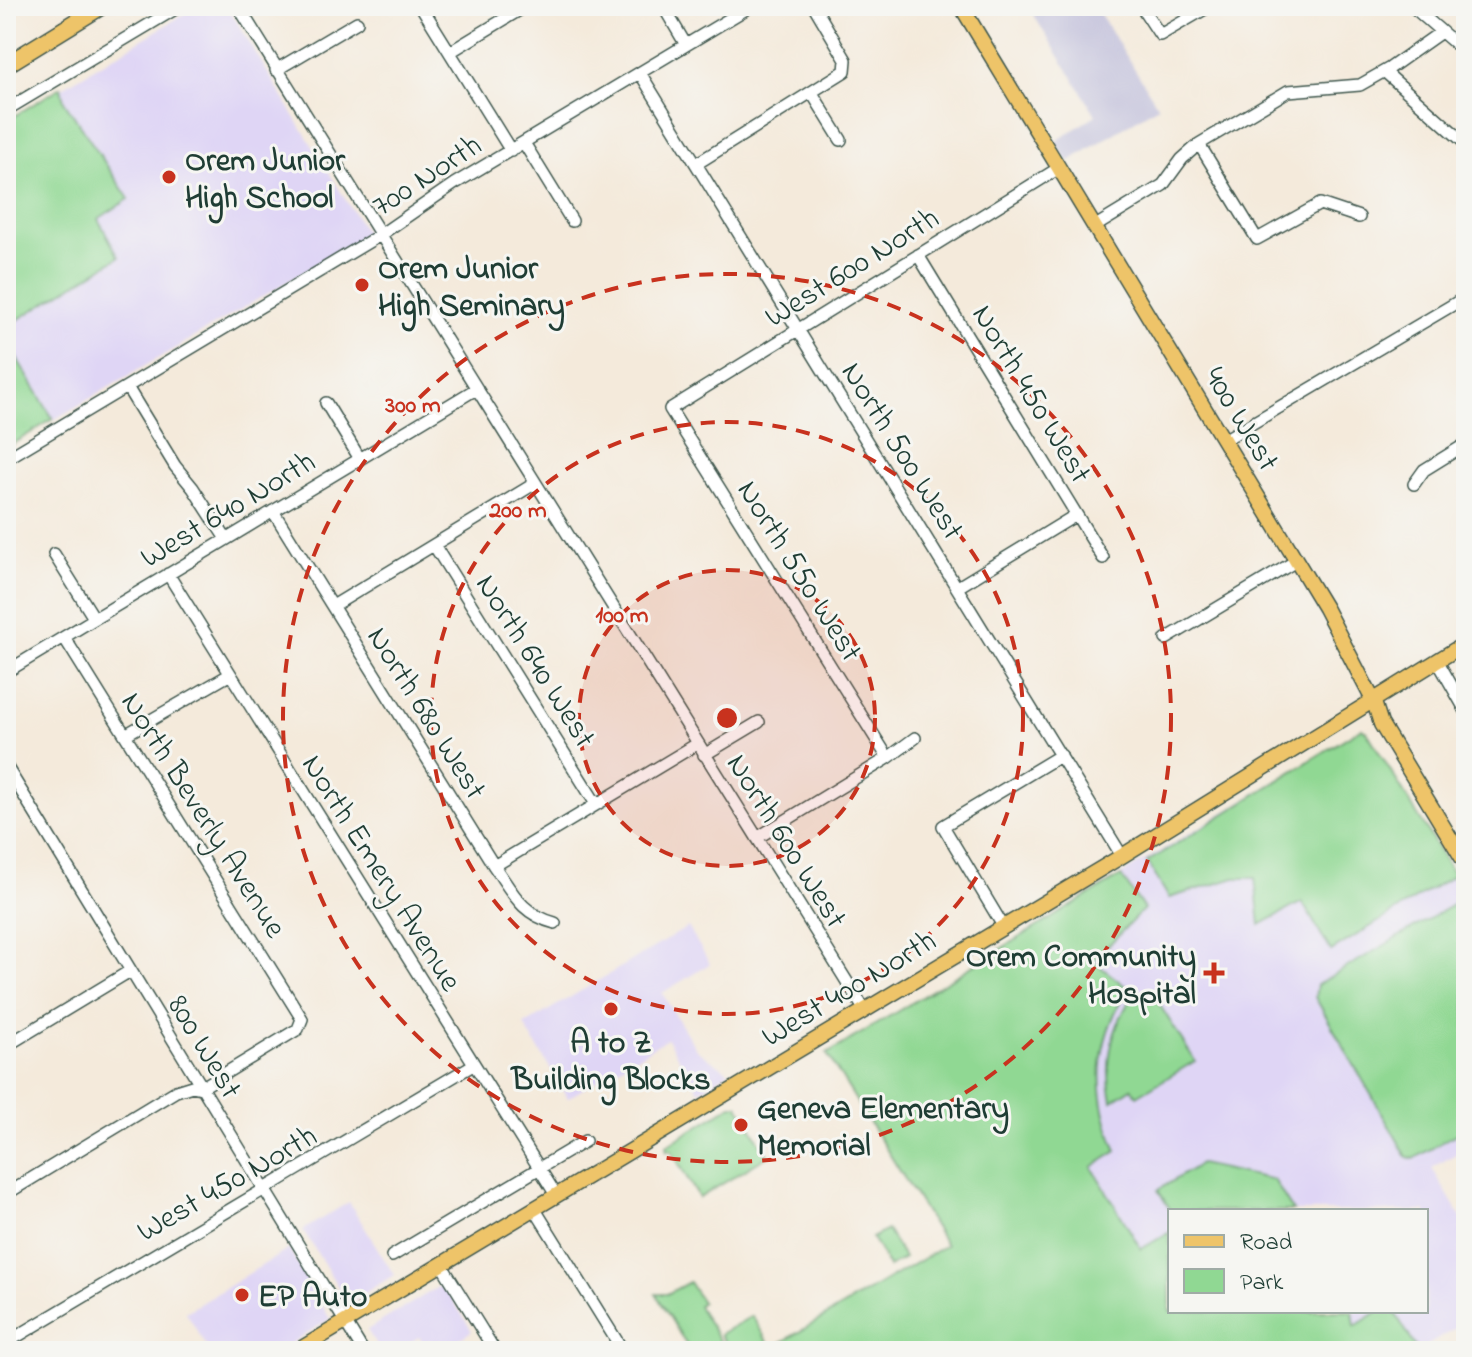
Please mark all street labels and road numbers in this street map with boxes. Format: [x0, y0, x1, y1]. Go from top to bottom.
street label: 700 North [364, 124, 492, 230]
street label: West 600 North [756, 197, 949, 341]
street label: North 450 West [958, 296, 1102, 494]
street label: North 500 West [828, 354, 975, 550]
street label: 400 West [1190, 358, 1290, 481]
street label: West 640 North [132, 440, 326, 582]
street label: North 550 West [723, 472, 873, 672]
street label: North 640 West [462, 566, 606, 758]
street label: North 680 West [353, 618, 497, 810]
street label: North Beverly Avenue [107, 684, 297, 949]
street label: North 600 West [713, 745, 858, 938]
street label: North Emery Avenue [288, 746, 472, 1002]
street label: West 400 North [753, 919, 946, 1061]
street label: 800 West [154, 987, 253, 1109]
street label: West 450 North [129, 1114, 327, 1256]

